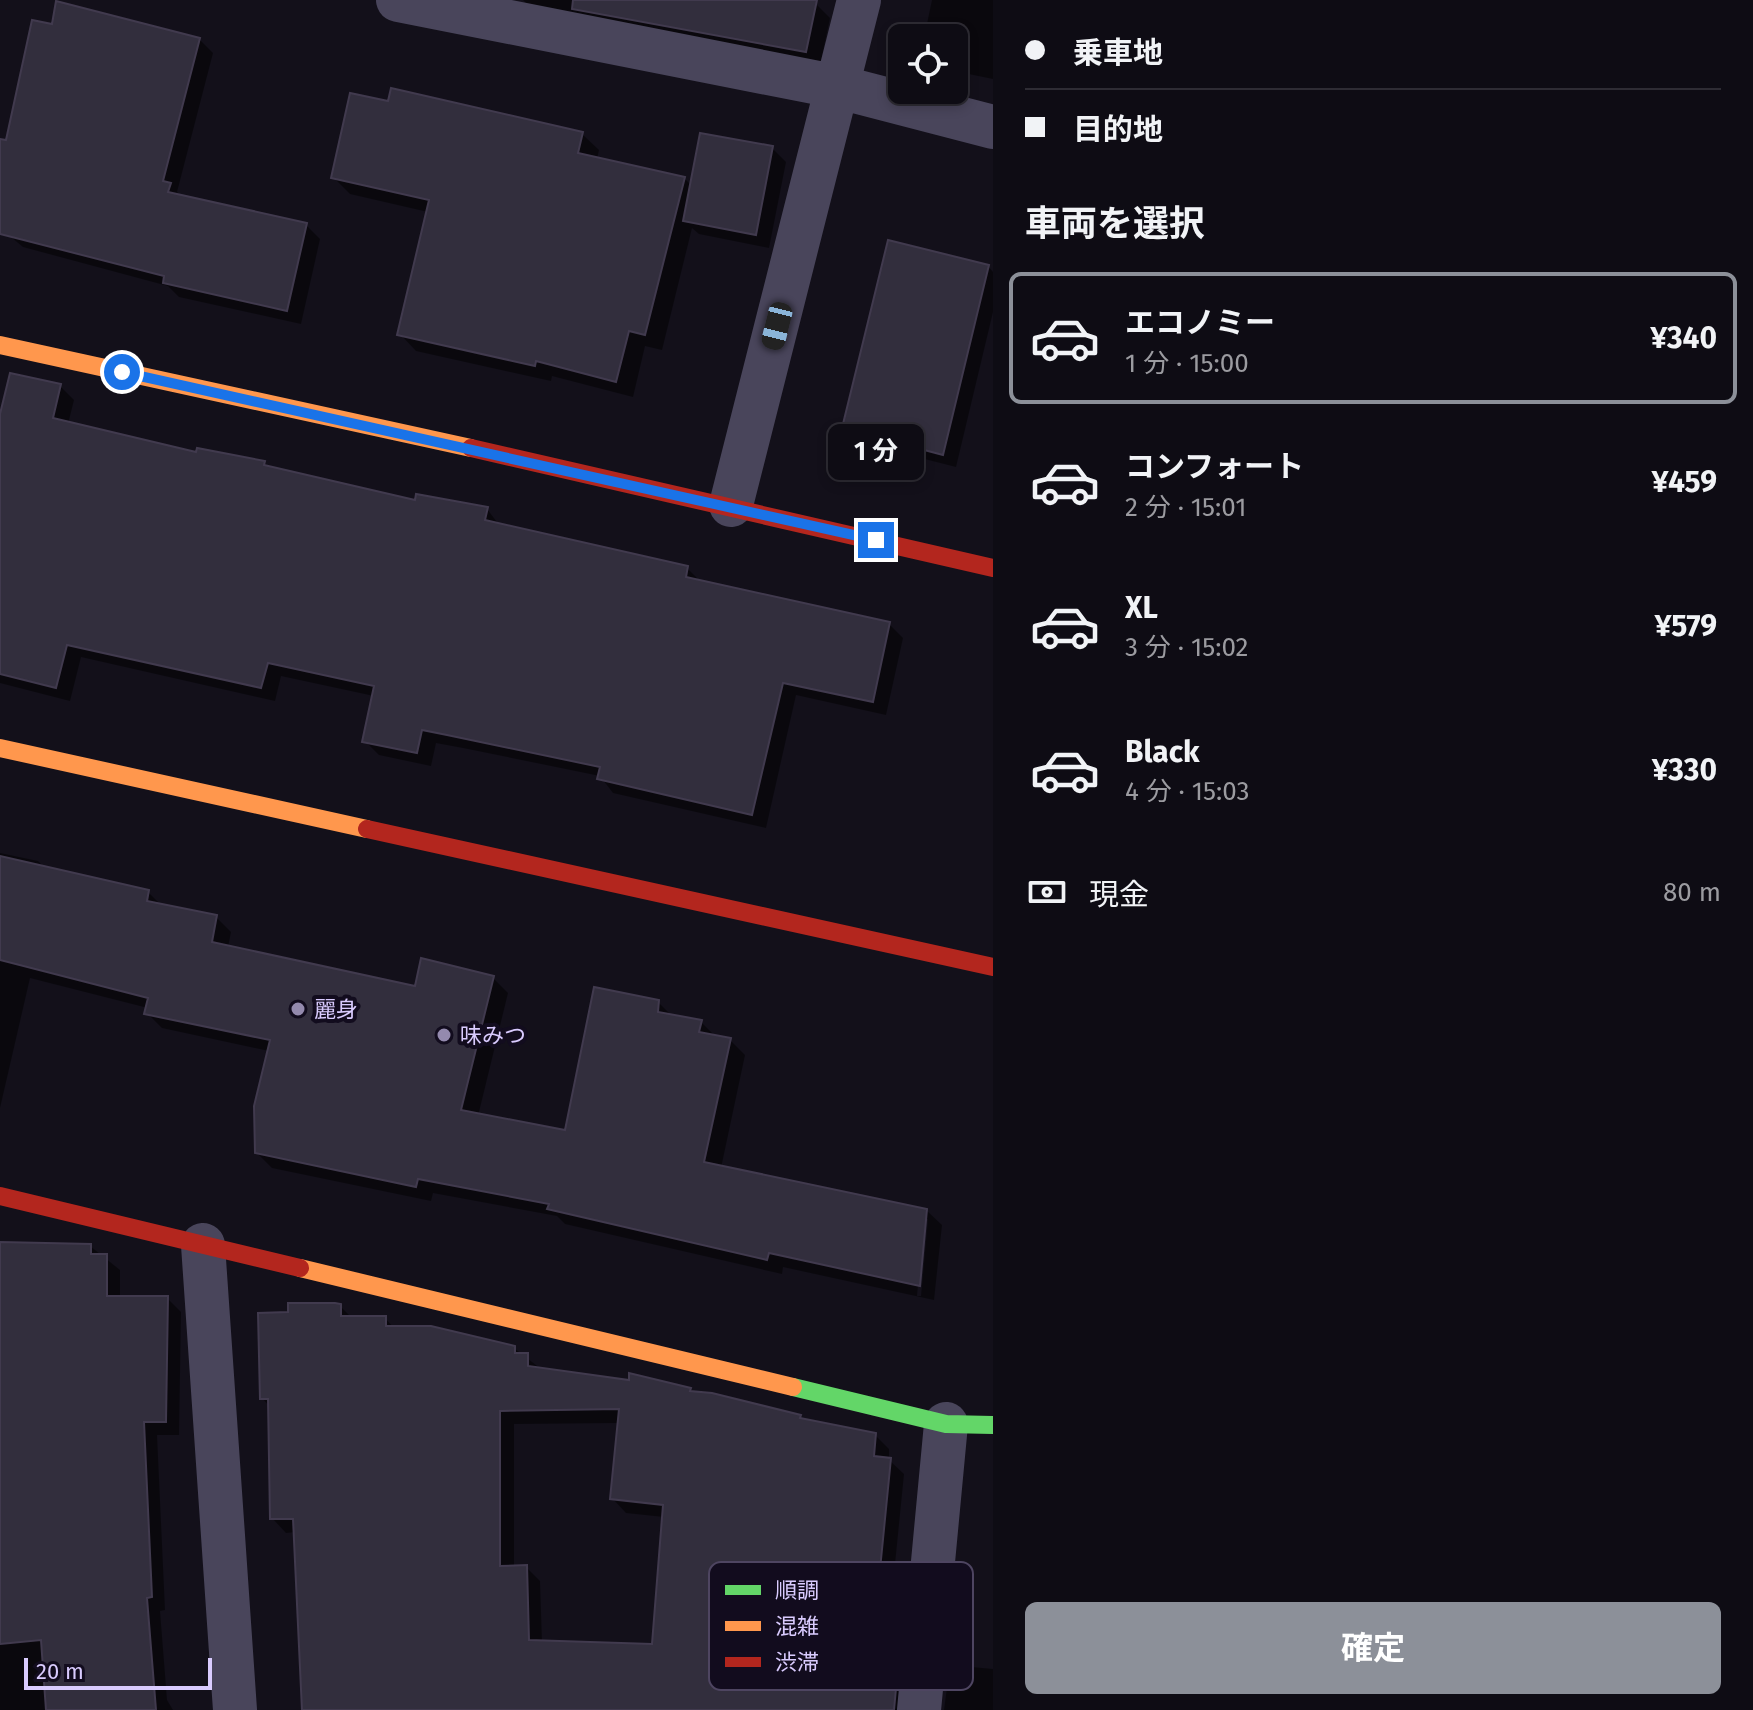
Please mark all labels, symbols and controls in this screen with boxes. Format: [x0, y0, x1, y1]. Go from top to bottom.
map controls [888, 24, 968, 104]
button: locate [888, 24, 968, 104]
text: 乗車地 [1073, 35, 1163, 71]
text: 目的地 [1073, 112, 1163, 148]
text: 車両を選択 [1025, 202, 1205, 246]
car [760, 300, 794, 352]
icon: car [1029, 302, 1101, 374]
text: エコノミー [1125, 305, 1275, 341]
text: ¥340 [1650, 320, 1717, 356]
text: 1 分 · 15:00 [1125, 348, 1249, 379]
route start [104, 354, 140, 390]
callout: 1 分 [828, 424, 924, 480]
text: 1 分 [854, 436, 898, 467]
icon: car [1029, 446, 1101, 518]
text: コンフォート [1125, 449, 1304, 485]
text: ¥459 [1651, 464, 1717, 500]
text: 2 分 · 15:01 [1125, 492, 1246, 523]
route end [858, 522, 894, 558]
icon: car [1029, 590, 1101, 662]
text: XL [1125, 590, 1158, 626]
text: ¥579 [1655, 608, 1717, 644]
text: 3 分 · 15:02 [1125, 632, 1248, 663]
icon: car [1029, 734, 1101, 806]
text: Black [1125, 734, 1200, 770]
text: ¥330 [1652, 752, 1717, 788]
text: 4 分 · 15:03 [1125, 776, 1250, 807]
icon: cash [1025, 870, 1069, 914]
text: 現金 [1089, 877, 1149, 913]
text: 80 m [1663, 877, 1721, 908]
place label: 麗身 [314, 996, 358, 1023]
marker: 麗身 [289, 1000, 307, 1018]
place label: 味みつ [460, 1022, 526, 1049]
marker: 味みつ [435, 1026, 453, 1044]
legend [709, 1562, 973, 1690]
text: 順調 [775, 1577, 819, 1604]
button: 確定 [1025, 1602, 1721, 1694]
text: 混雑 [775, 1613, 819, 1640]
text: 渋滞 [775, 1649, 819, 1676]
scale bar [24, 1654, 212, 1690]
text: 20 m [36, 1658, 84, 1685]

